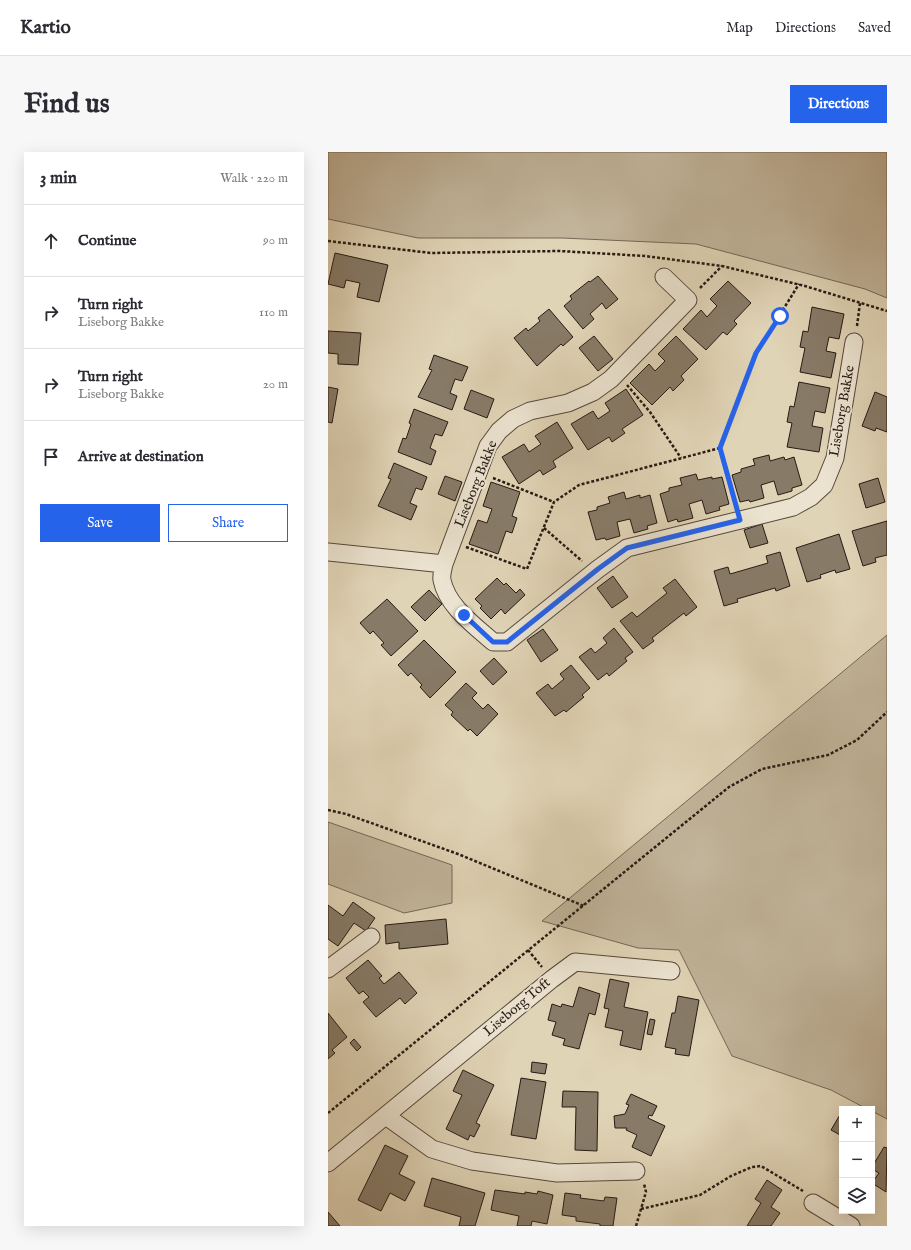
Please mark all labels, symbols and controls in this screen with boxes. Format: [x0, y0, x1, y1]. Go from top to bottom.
text: Kartio [20, 16, 71, 40]
text: Map [726, 19, 753, 37]
text: Directions [775, 19, 836, 37]
text: Saved [858, 19, 891, 37]
button: Directions [790, 85, 887, 123]
text: Find us [24, 87, 110, 122]
text: 3 min [40, 168, 77, 189]
text: Walk · 220 m [220, 170, 288, 187]
icon: ahead [40, 230, 62, 252]
text: Continue [78, 231, 136, 250]
text: 90 m [263, 232, 288, 249]
text: Turn right [78, 295, 143, 314]
icon: right [40, 302, 62, 324]
text: 110 m [259, 304, 288, 321]
route start [771, 307, 789, 325]
text: Liseborg Bakke [78, 314, 164, 331]
street label: Liseborg Bakke [825, 363, 859, 458]
text: Turn right [78, 367, 143, 386]
icon: right [40, 374, 62, 396]
text: 20 m [263, 376, 288, 393]
text: Liseborg Bakke [78, 386, 164, 403]
street label: Liseborg Bakke [450, 437, 502, 530]
icon: arrive [40, 446, 62, 468]
text: Arrive at destination [78, 447, 204, 466]
button: Save [40, 504, 160, 542]
button: Share [168, 504, 288, 542]
route end [455, 606, 473, 624]
street label: Liseborg Toft [480, 974, 554, 1040]
map controls [839, 1106, 875, 1214]
button: + [839, 1106, 875, 1142]
button: − [839, 1142, 875, 1178]
button: layers [839, 1178, 875, 1214]

